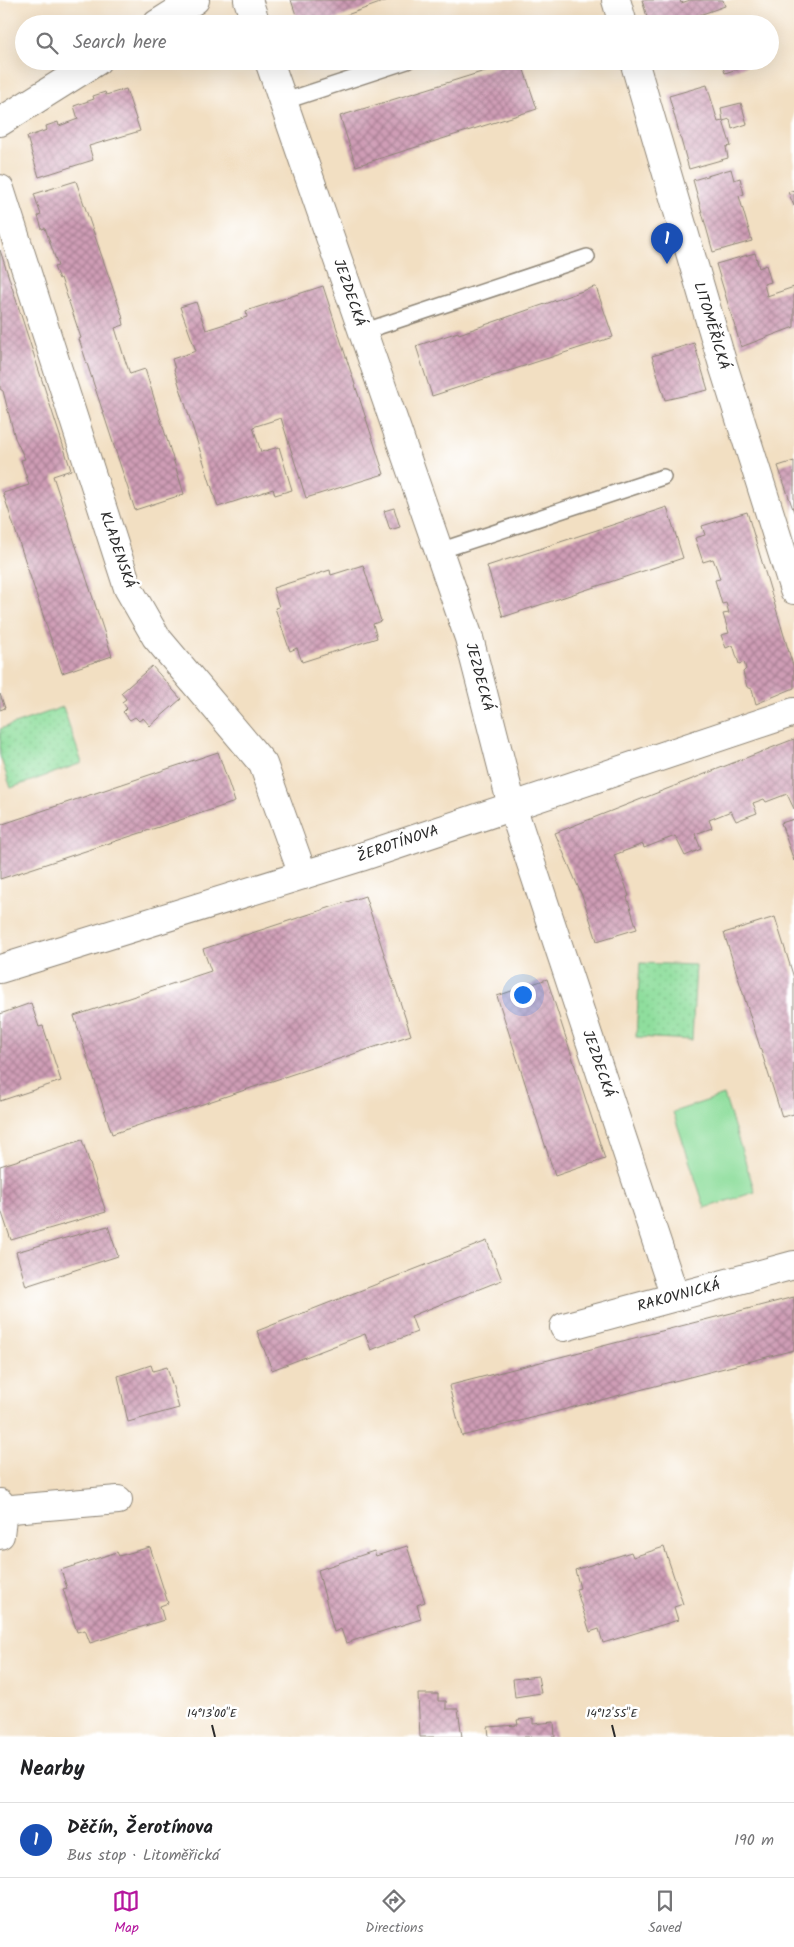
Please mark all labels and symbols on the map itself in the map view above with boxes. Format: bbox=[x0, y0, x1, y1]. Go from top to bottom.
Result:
pin: 1 bbox=[651, 223, 683, 264]
street label: JEZDECKÁ bbox=[326, 256, 372, 330]
street label: LITOMĚŘICKÁ bbox=[686, 279, 736, 373]
street label: KLADENSKÁ bbox=[93, 508, 141, 592]
street label: JEZDECKÁ bbox=[458, 640, 500, 714]
street label: ŽEROTÍNOVA bbox=[354, 819, 442, 869]
your location bbox=[510, 982, 536, 1008]
street label: JEZDECKÁ bbox=[575, 1027, 621, 1101]
street label: RAKOVNICKÁ bbox=[635, 1273, 723, 1319]
text: 14°13'00"E bbox=[187, 1704, 238, 1723]
text: 14°12'55"E bbox=[587, 1704, 638, 1723]

